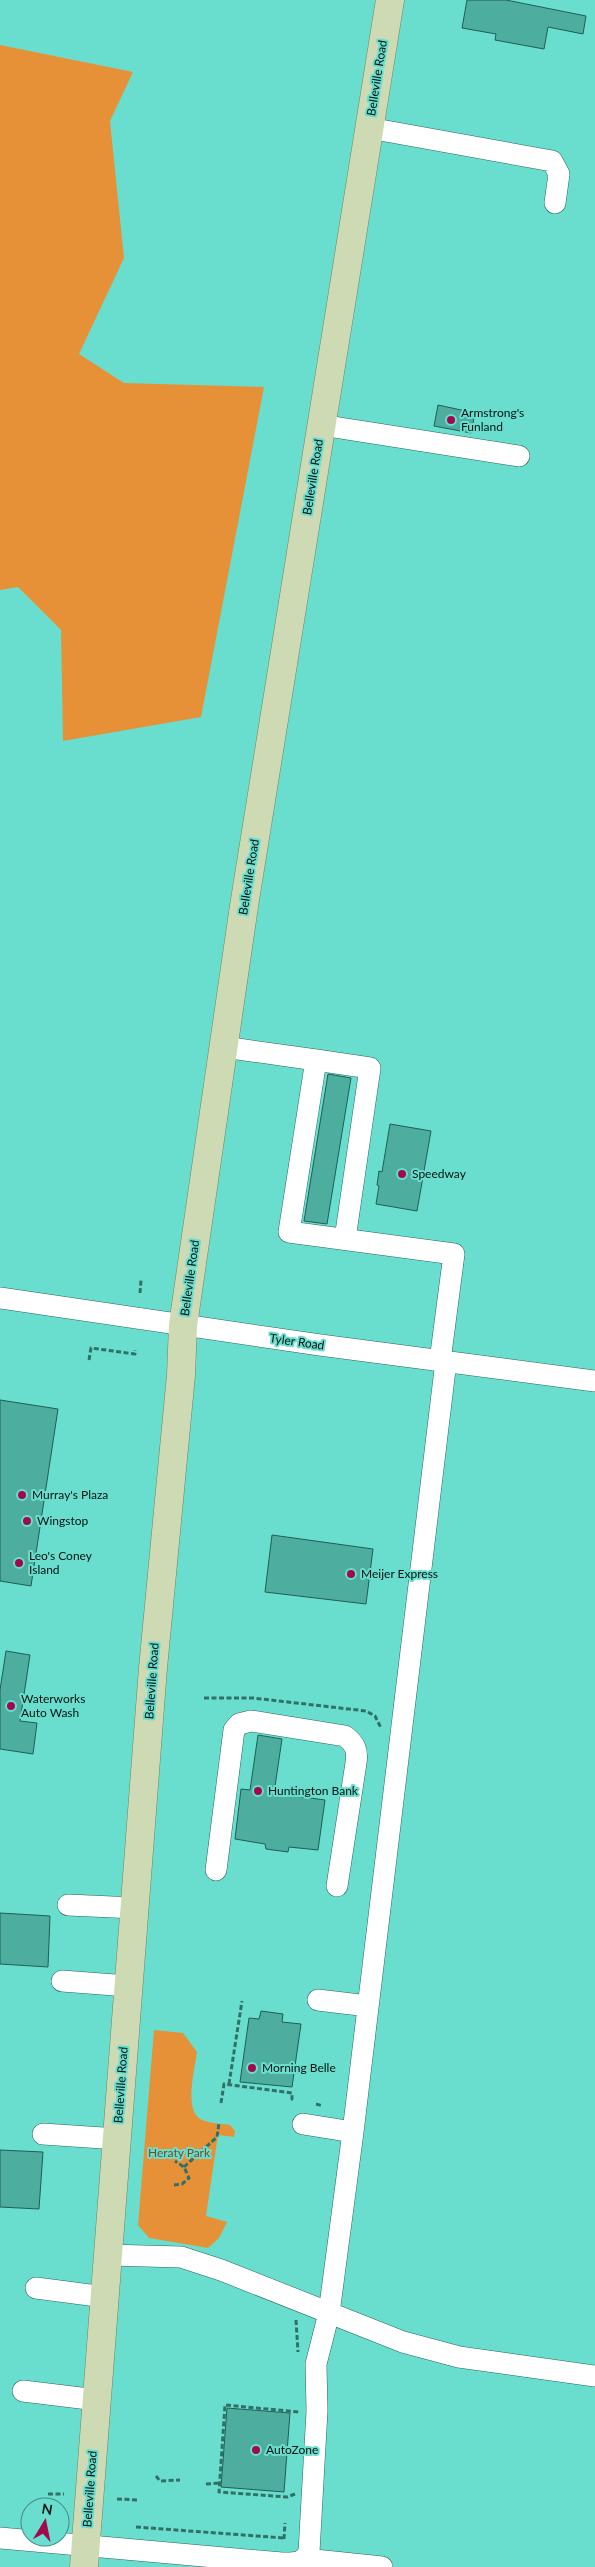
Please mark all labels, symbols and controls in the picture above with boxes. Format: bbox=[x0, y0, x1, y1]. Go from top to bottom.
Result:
street label: Belleville Road bbox=[363, 39, 390, 117]
place label: Armstrong's Funland bbox=[461, 405, 524, 434]
marker: Armstrong's Funland bbox=[445, 414, 457, 426]
street label: Belleville Road bbox=[299, 438, 326, 516]
street label: Belleville Road bbox=[235, 838, 262, 916]
place label: Speedway bbox=[412, 1166, 467, 1181]
marker: Speedway bbox=[396, 1168, 408, 1180]
street label: Belleville Road bbox=[177, 1239, 202, 1317]
street label: Tyler Road bbox=[269, 1330, 325, 1353]
place label: Murray's Plaza bbox=[32, 1487, 108, 1502]
marker: Murray's Plaza bbox=[16, 1489, 28, 1501]
place label: Wingstop bbox=[37, 1513, 88, 1528]
marker: Wingstop bbox=[21, 1515, 33, 1527]
place label: Leo's Coney Island bbox=[29, 1548, 93, 1577]
marker: Leo's Coney Island bbox=[13, 1557, 25, 1569]
place label: Meijer Express bbox=[361, 1566, 438, 1581]
marker: Meijer Express bbox=[345, 1568, 357, 1580]
street label: Belleville Road bbox=[141, 1642, 162, 1720]
place label: Waterworks Auto Wash bbox=[21, 1691, 85, 1720]
marker: Waterworks Auto Wash bbox=[5, 1700, 17, 1712]
place label: Huntington Bank bbox=[268, 1783, 359, 1798]
marker: Huntington Bank bbox=[252, 1785, 264, 1797]
street label: Belleville Road bbox=[110, 2046, 131, 2124]
place label: Morning Belle bbox=[262, 2060, 336, 2075]
marker: Morning Belle bbox=[246, 2062, 258, 2074]
park label: Heraty Park bbox=[148, 2145, 211, 2160]
place label: AutoZone bbox=[266, 2442, 318, 2457]
marker: AutoZone bbox=[250, 2444, 262, 2456]
street label: Belleville Road bbox=[79, 2450, 100, 2528]
north arrow bbox=[20, 2497, 70, 2547]
text: N bbox=[41, 2499, 54, 2518]

